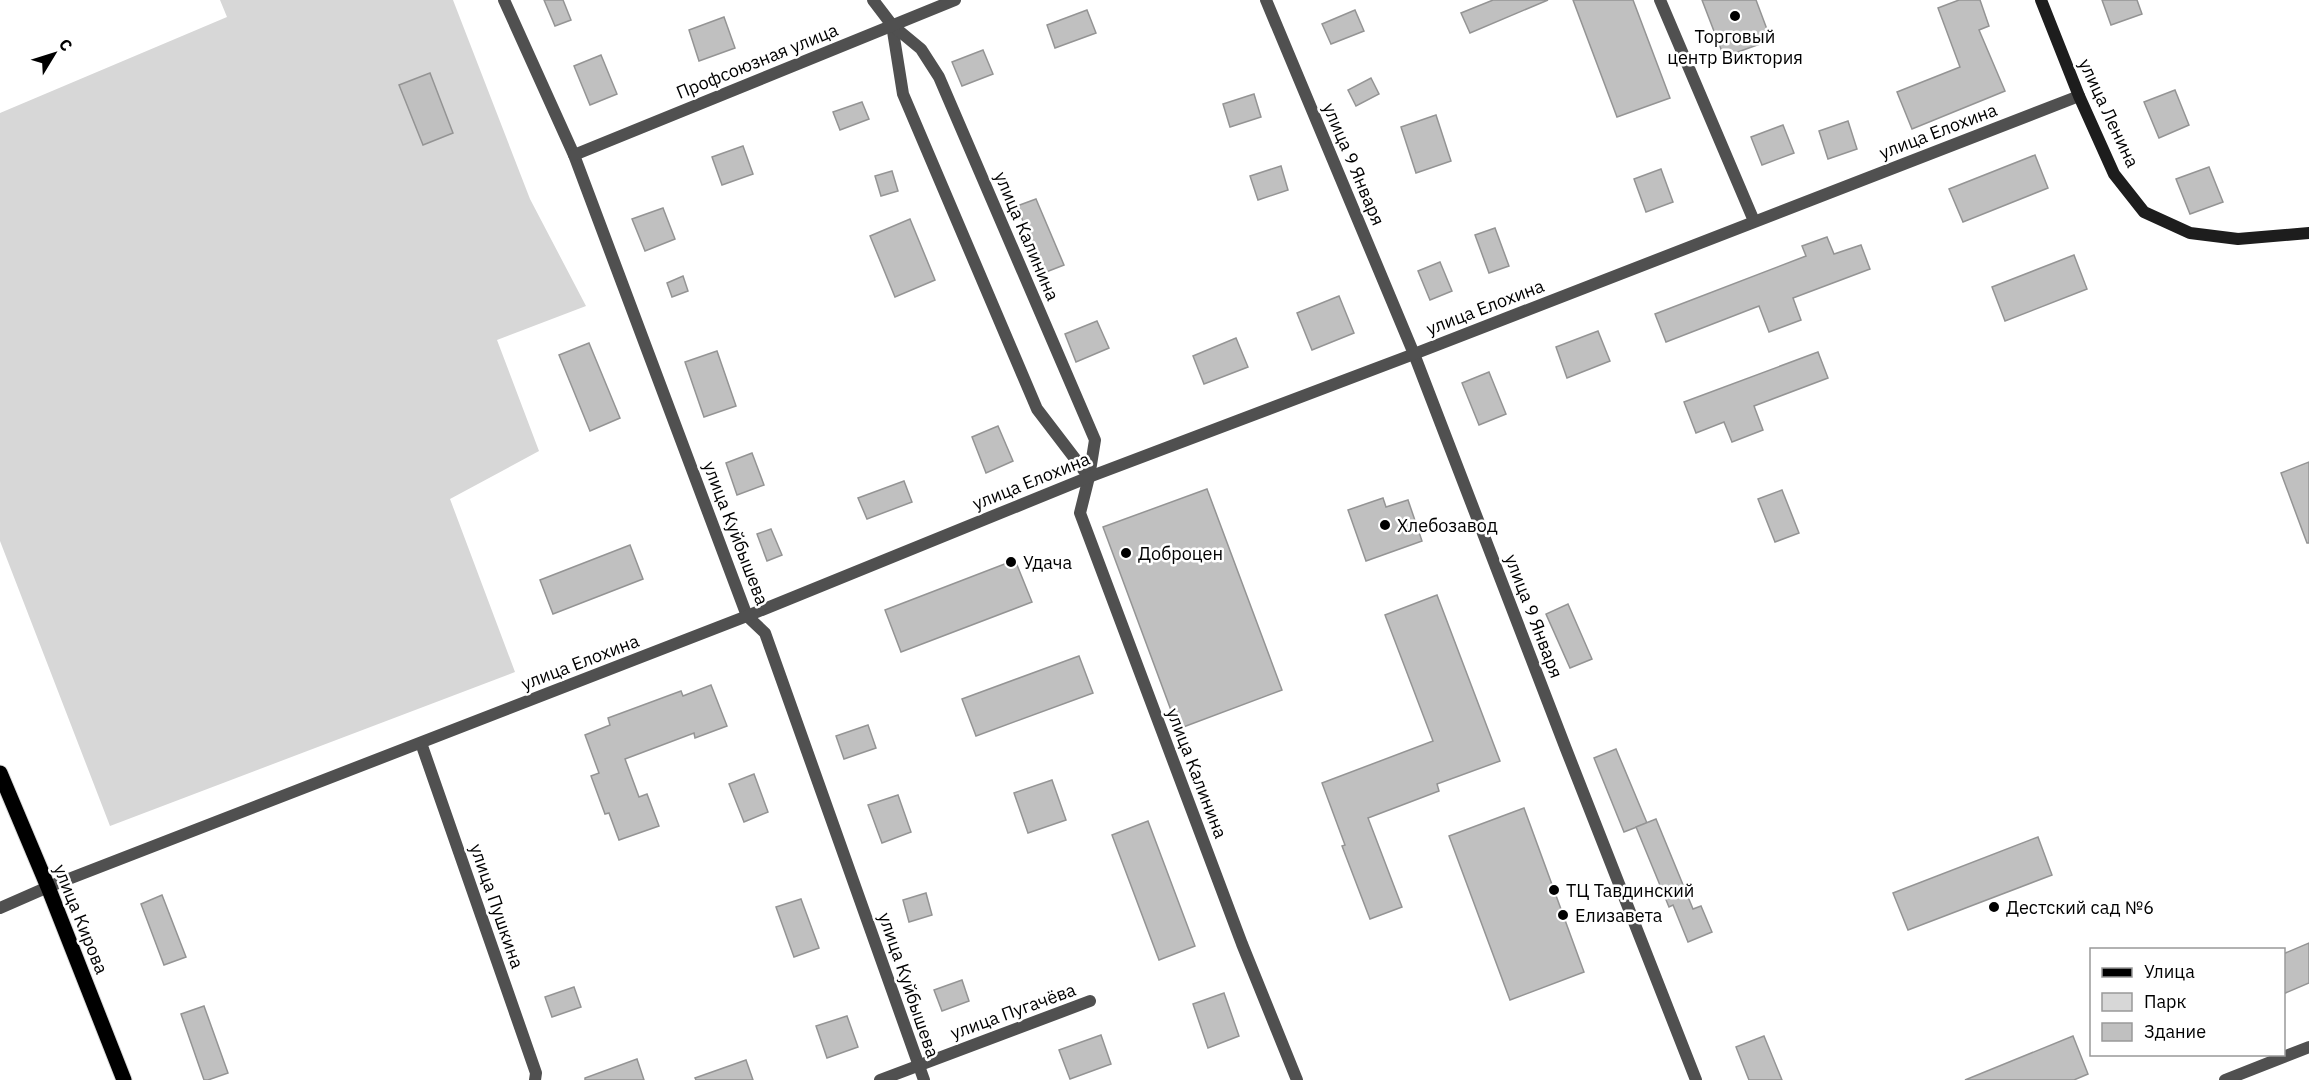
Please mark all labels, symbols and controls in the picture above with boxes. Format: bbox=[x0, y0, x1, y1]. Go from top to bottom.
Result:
marker: Торговый центр Виктория bbox=[1728, 9, 1742, 23]
street label: Профсоюзная улица bbox=[673, 18, 842, 104]
north arrow bbox=[24, 24, 84, 84]
place label: Торговый центр Виктория bbox=[1667, 25, 1803, 69]
text: С bbox=[55, 35, 77, 55]
street label: улица Ленина bbox=[2074, 55, 2144, 172]
street label: улица Елохина bbox=[1876, 98, 2001, 164]
street label: улица 9 Января bbox=[1318, 99, 1390, 229]
street label: улица Калинина bbox=[989, 168, 1065, 304]
street label: улица Елохина bbox=[1423, 274, 1548, 340]
street label: улица Елохина bbox=[969, 447, 1093, 515]
street label: улица Куйбышева bbox=[698, 458, 774, 608]
place label: Хлебозавод bbox=[1397, 514, 1498, 537]
marker: Хлебозавод bbox=[1378, 518, 1392, 532]
place label: Доброцен bbox=[1138, 542, 1223, 565]
marker: Доброцен bbox=[1119, 546, 1133, 560]
place label: Удача bbox=[1023, 551, 1072, 574]
street label: улица 9 Января bbox=[1500, 551, 1568, 681]
marker: Удача bbox=[1004, 555, 1018, 569]
street label: улица Елохина bbox=[518, 629, 643, 695]
street label: улица Калинина bbox=[1162, 705, 1233, 842]
street label: улица Пушкина bbox=[465, 841, 529, 972]
street label: улица Кирова bbox=[49, 861, 114, 978]
place label: ТЦ Тавдинский bbox=[1566, 879, 1694, 902]
marker: ТЦ Тавдинский bbox=[1547, 883, 1561, 897]
place label: Дестский сад №6 bbox=[2006, 896, 2154, 919]
marker: Дестский сад №6 bbox=[1987, 900, 2001, 914]
place label: Елизавета bbox=[1575, 904, 1663, 927]
marker: Елизавета bbox=[1556, 908, 1570, 922]
street label: улица Куйбышева bbox=[873, 909, 945, 1061]
legend bbox=[2090, 948, 2285, 1056]
text: Улица bbox=[2144, 960, 2195, 983]
street label: улица Пугачёва bbox=[947, 978, 1079, 1044]
text: Парк bbox=[2144, 990, 2187, 1013]
text: Здание bbox=[2144, 1020, 2206, 1043]

